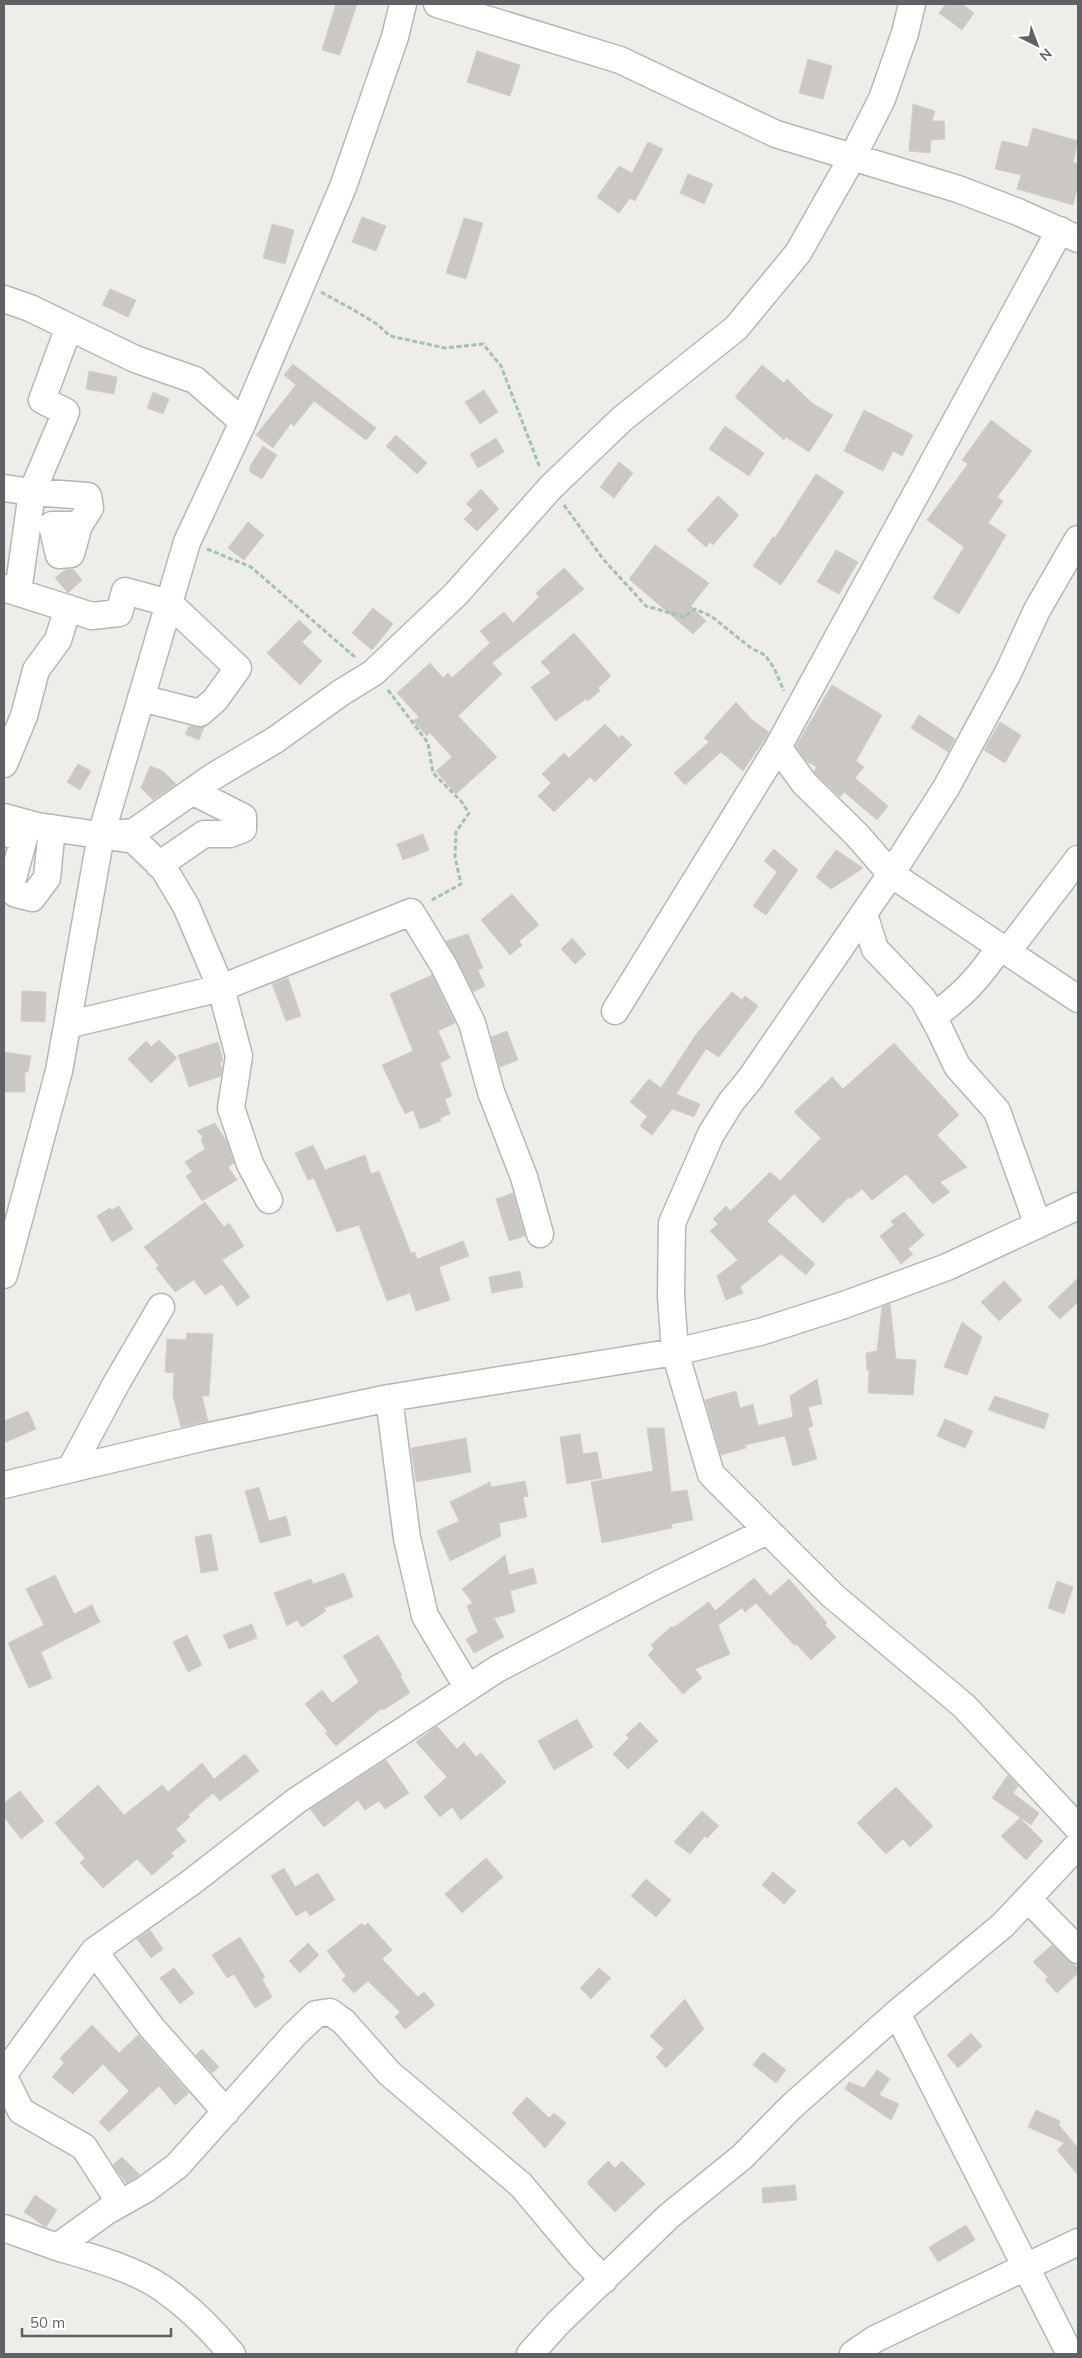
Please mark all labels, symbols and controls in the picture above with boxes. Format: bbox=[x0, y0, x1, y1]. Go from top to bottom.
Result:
north arrow bbox=[1012, 20, 1062, 70]
text: N bbox=[1036, 44, 1056, 65]
scale bar bbox=[22, 2306, 171, 2338]
text: 50 m bbox=[30, 2313, 65, 2332]

